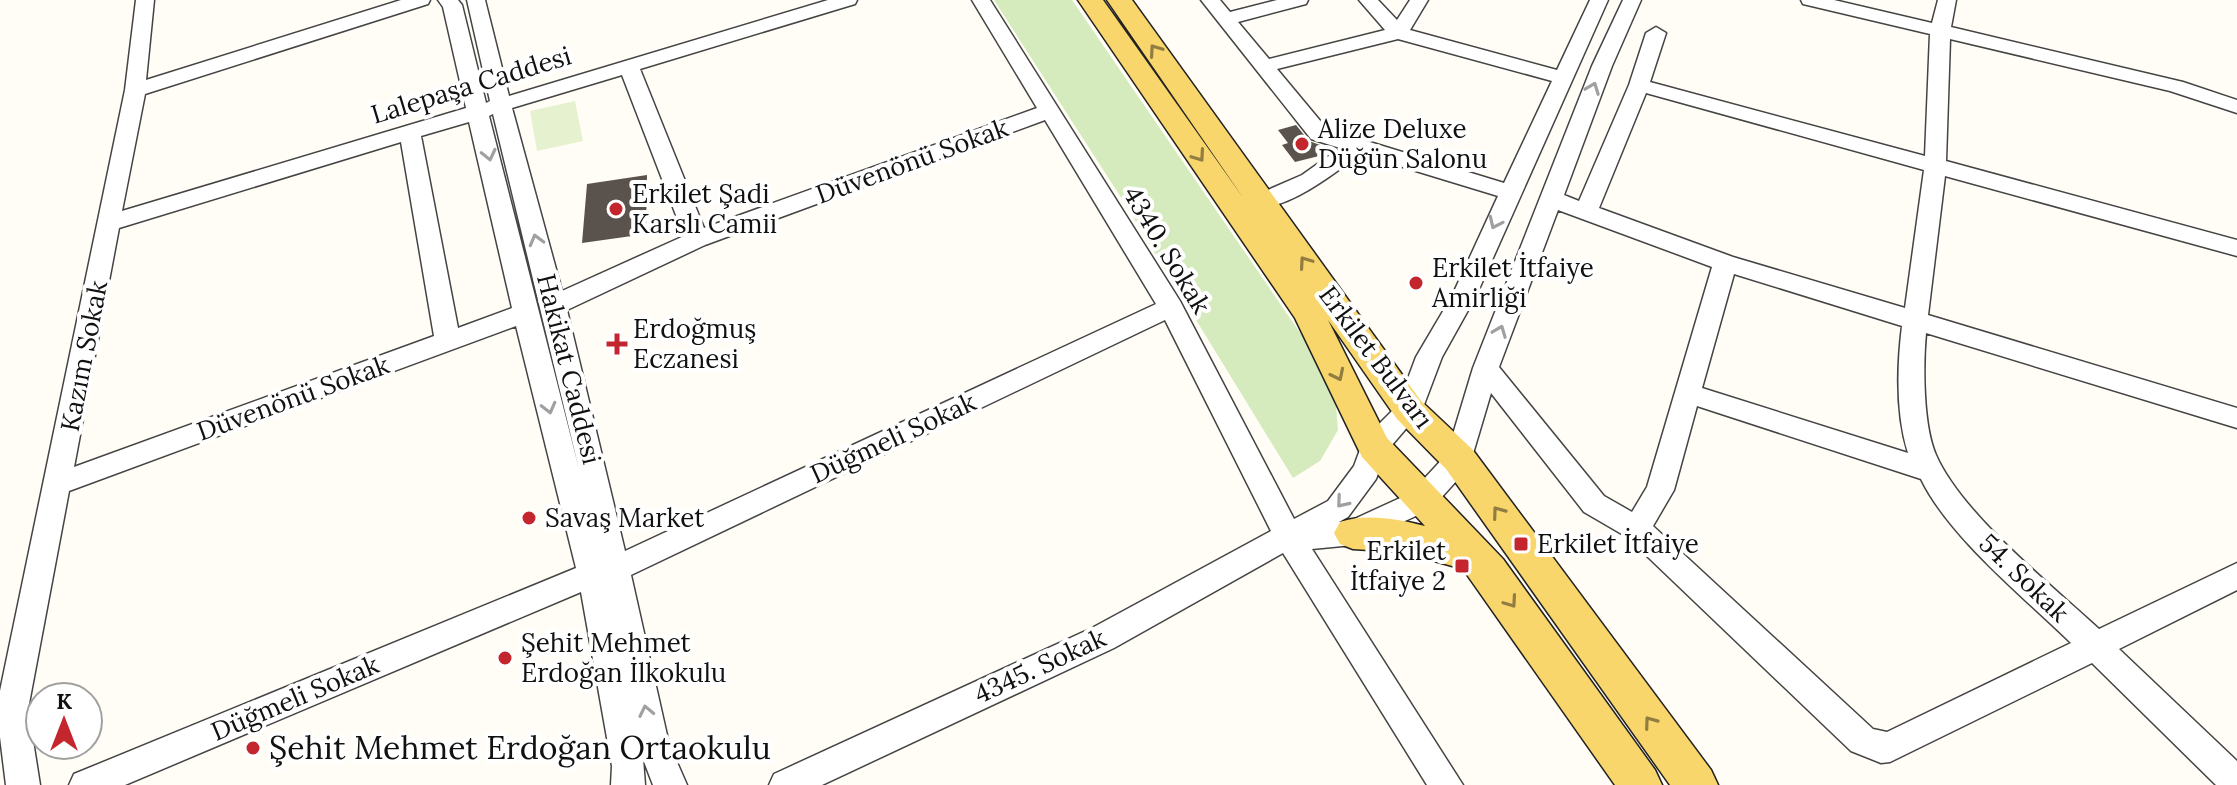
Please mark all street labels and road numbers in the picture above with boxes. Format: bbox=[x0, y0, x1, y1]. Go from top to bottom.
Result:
street label: Lalepaşa Caddesi bbox=[367, 38, 575, 131]
street label: Düvenönü Sokak bbox=[811, 110, 1013, 211]
street label: 4340. Sokak bbox=[1116, 180, 1218, 320]
street label: Hakikat Caddesi bbox=[530, 270, 609, 467]
street label: Kazım Sokak bbox=[53, 278, 114, 434]
street label: Erkilet Bulvarı bbox=[1312, 279, 1441, 434]
street label: Düvenönü Sokak bbox=[192, 347, 394, 448]
street label: Düğmeli Sokak bbox=[805, 385, 981, 490]
street label: 54. Sokak bbox=[1972, 527, 2076, 629]
street label: 4345. Sokak bbox=[969, 621, 1111, 710]
street label: Düğmeli Sokak bbox=[206, 647, 384, 748]

